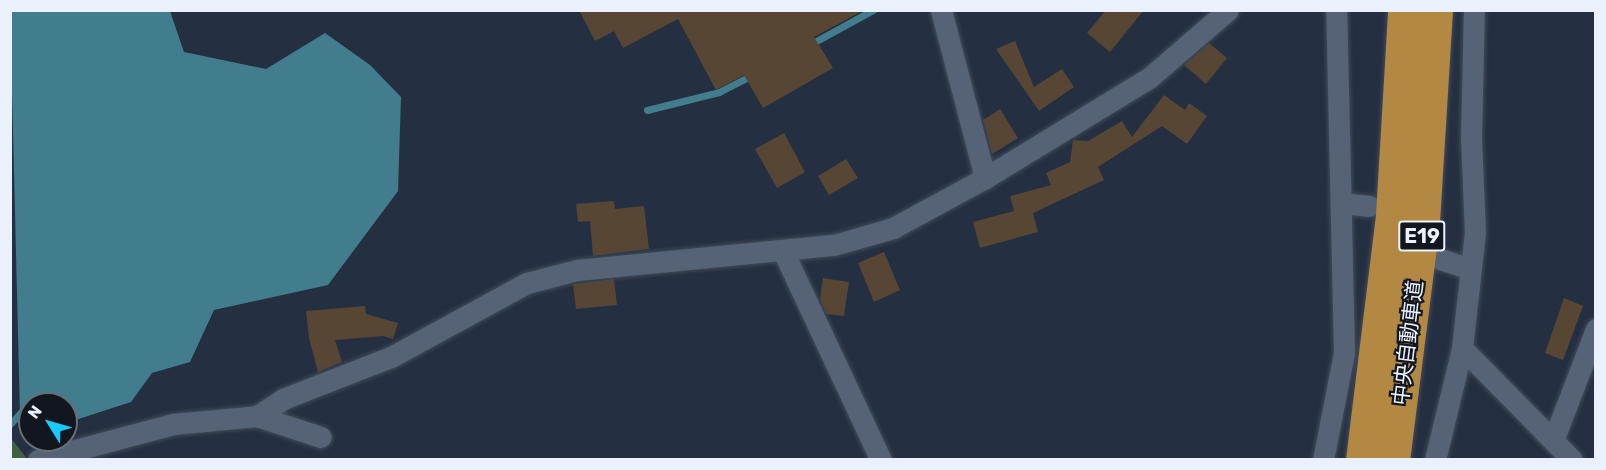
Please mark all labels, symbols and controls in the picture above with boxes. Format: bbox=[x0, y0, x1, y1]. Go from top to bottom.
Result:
road number: E19 bbox=[1398, 219, 1446, 253]
street label: 中央自動車道 bbox=[1388, 279, 1428, 407]
north arrow bbox=[18, 392, 78, 452]
text: N bbox=[24, 402, 46, 422]

